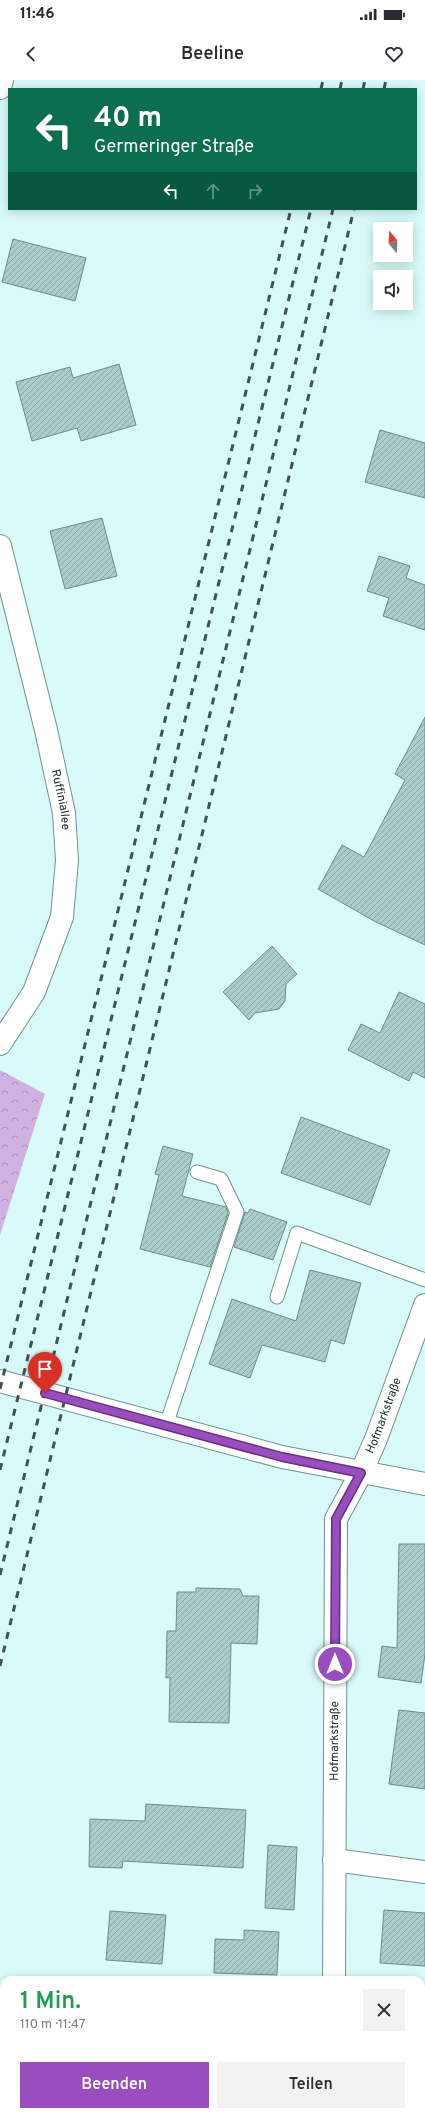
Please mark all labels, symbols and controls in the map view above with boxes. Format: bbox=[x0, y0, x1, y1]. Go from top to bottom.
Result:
text: 11:46 bbox=[20, 5, 55, 24]
icon: back bbox=[20, 43, 42, 65]
text: Beeline bbox=[181, 43, 244, 66]
icon: heart bbox=[383, 43, 405, 65]
text: 40 m bbox=[94, 101, 162, 137]
icon: left bbox=[28, 104, 80, 156]
text: Germeringer Straße bbox=[94, 136, 254, 159]
icon: left bbox=[160, 180, 182, 202]
icon: ahead bbox=[202, 180, 224, 202]
icon: right bbox=[244, 180, 266, 202]
north arrow bbox=[373, 222, 413, 262]
map controls bbox=[373, 222, 413, 310]
button: sound bbox=[373, 270, 413, 310]
street label: Ruffiniallee bbox=[47, 768, 73, 831]
pin bbox=[28, 1352, 62, 1393]
icon: arrive bbox=[34, 1358, 56, 1380]
street label: Hofmarkstraße bbox=[362, 1376, 406, 1456]
position arrow bbox=[314, 1643, 356, 1685]
street label: Hofmarkstraße bbox=[327, 1701, 343, 1781]
text: 1 Min. bbox=[20, 1987, 81, 2017]
button: close bbox=[363, 1989, 405, 2031]
text: 110 m · 11:47 bbox=[20, 2017, 86, 2033]
button: Beenden bbox=[20, 2062, 209, 2108]
button: Teilen bbox=[217, 2062, 405, 2108]

